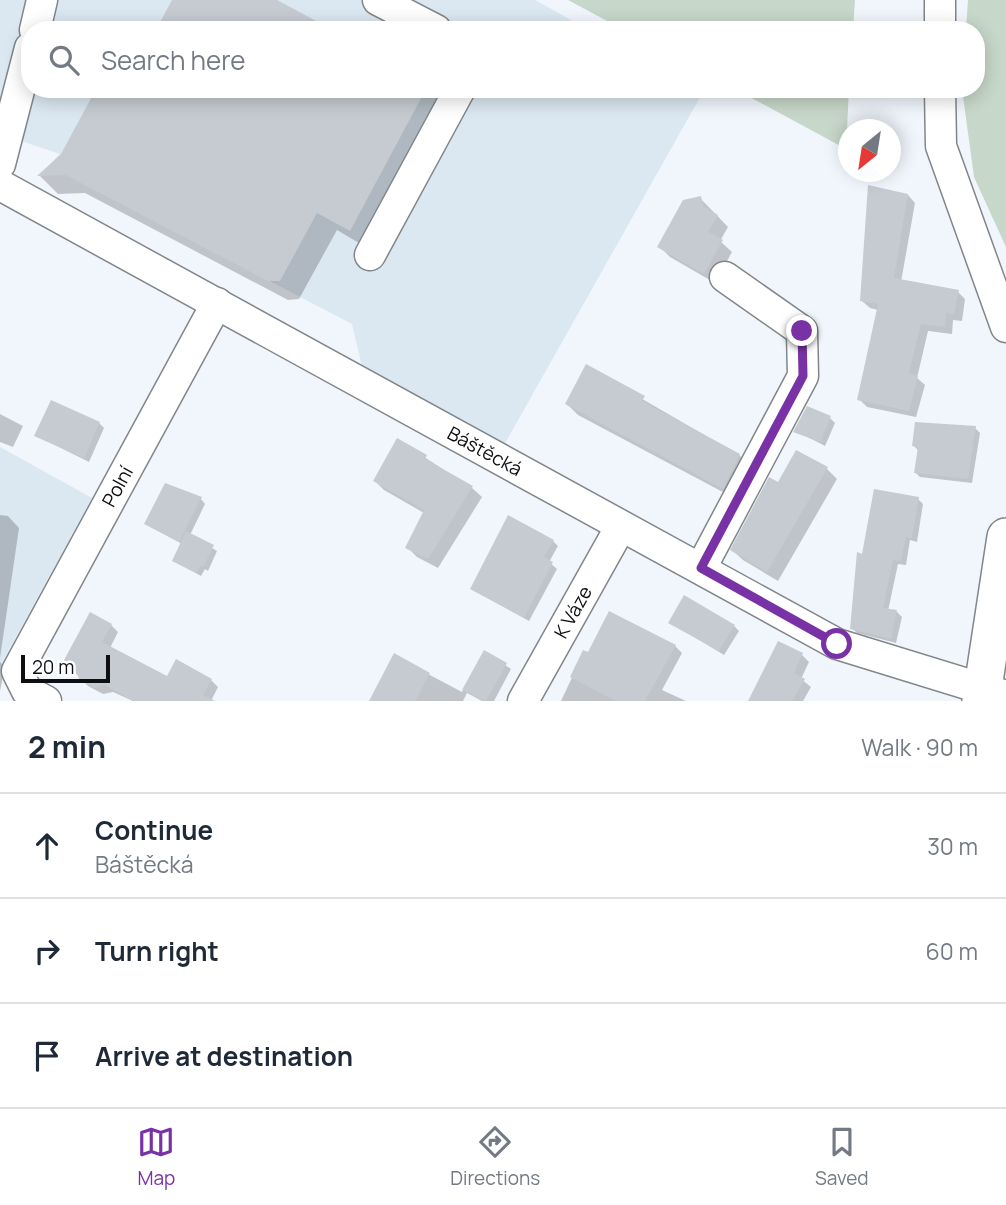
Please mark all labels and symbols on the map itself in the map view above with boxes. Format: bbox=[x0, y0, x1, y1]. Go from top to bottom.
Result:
north arrow bbox=[838, 119, 901, 182]
route end bbox=[786, 315, 817, 346]
street label: Báštěcká bbox=[443, 420, 527, 482]
street label: Polní bbox=[96, 461, 139, 511]
street label: K Váze bbox=[548, 581, 598, 643]
route start bbox=[821, 628, 852, 659]
scale bar bbox=[21, 652, 110, 684]

